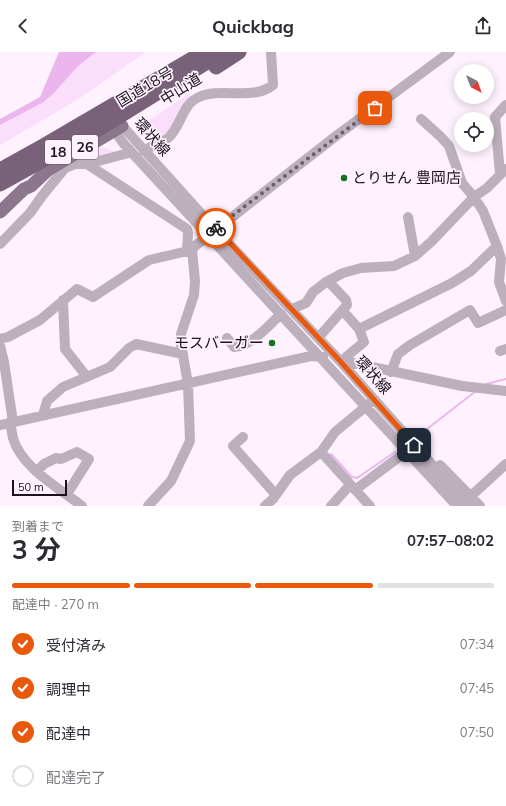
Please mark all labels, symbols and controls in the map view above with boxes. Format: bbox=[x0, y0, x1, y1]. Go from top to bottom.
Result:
icon: back bbox=[12, 15, 34, 37]
text: Quickbag bbox=[212, 15, 294, 38]
icon: share bbox=[472, 15, 494, 37]
street label: 国道18号 bbox=[113, 62, 177, 111]
north arrow bbox=[454, 64, 494, 104]
map controls bbox=[454, 64, 494, 152]
street label: 中山道 bbox=[157, 69, 205, 109]
pin bbox=[358, 91, 392, 125]
icon: bag bbox=[364, 97, 386, 119]
button: locate bbox=[454, 112, 494, 152]
street label: 環状線 bbox=[130, 114, 174, 160]
road number: 26 bbox=[72, 135, 98, 159]
road number: 18 bbox=[45, 140, 71, 164]
place label: とりせん 豊岡店 bbox=[352, 168, 461, 187]
marker: とりせん 豊岡店 bbox=[339, 173, 349, 183]
courier bbox=[196, 208, 236, 248]
icon: bike bbox=[205, 217, 227, 239]
place label: モスバーガー bbox=[174, 333, 264, 352]
marker: モスバーガー bbox=[267, 338, 277, 348]
street label: 環状線 bbox=[351, 352, 395, 398]
pin bbox=[397, 428, 431, 462]
icon: home bbox=[403, 434, 425, 456]
scale bar bbox=[12, 478, 67, 497]
text: 50 m bbox=[18, 480, 44, 494]
text: 到着まで bbox=[12, 518, 64, 534]
text: 07:57–08:02 bbox=[407, 531, 494, 550]
text: 3 分 bbox=[12, 533, 61, 566]
text: 配達中 · 270 m bbox=[12, 596, 99, 612]
icon: check bbox=[12, 633, 34, 655]
text: 受付済み bbox=[46, 636, 106, 655]
text: 07:34 bbox=[460, 636, 494, 652]
icon: check bbox=[12, 677, 34, 699]
text: 調理中 bbox=[46, 680, 91, 699]
text: 07:45 bbox=[460, 680, 494, 696]
icon: check bbox=[12, 721, 34, 743]
text: 配達中 bbox=[46, 724, 91, 743]
text: 07:50 bbox=[460, 724, 494, 740]
text: 配達完了 bbox=[46, 768, 106, 787]

